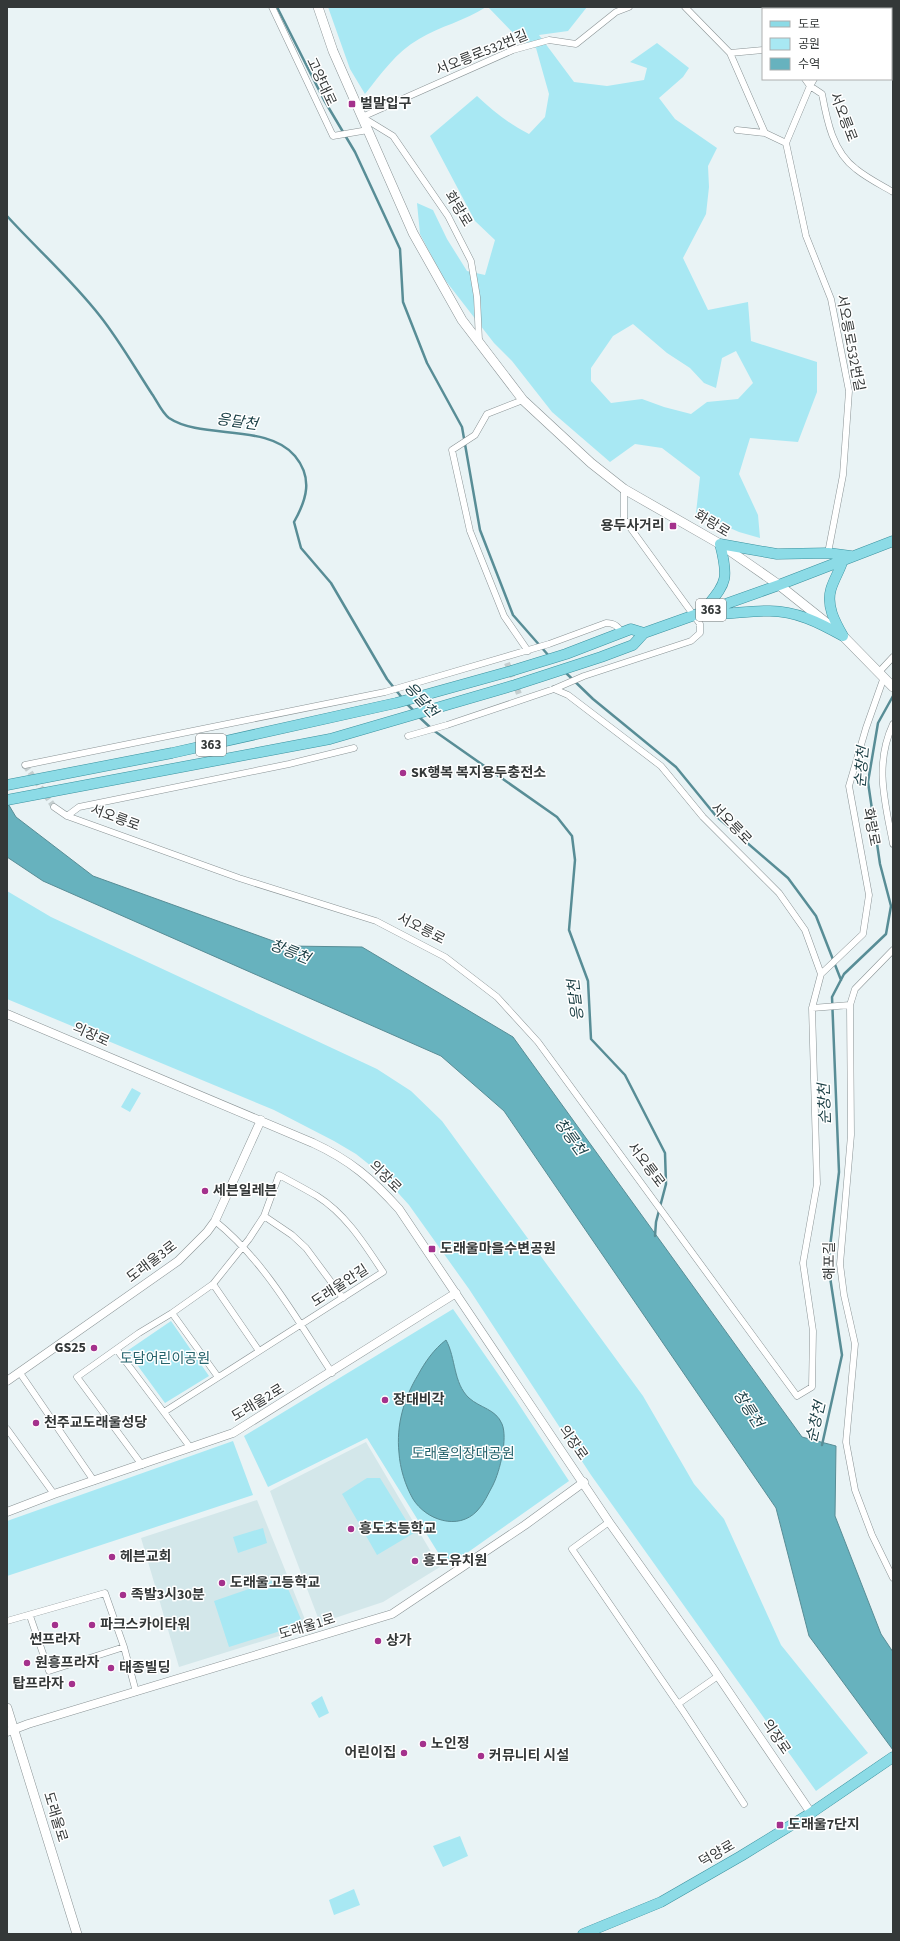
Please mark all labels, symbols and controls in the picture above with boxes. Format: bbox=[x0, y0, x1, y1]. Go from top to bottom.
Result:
legend bbox=[762, 8, 892, 80]
text: 도로 bbox=[798, 16, 820, 33]
street label: 서오릉로532번길 bbox=[433, 25, 531, 81]
text: 공원 bbox=[798, 36, 820, 53]
street label: 고양대로 bbox=[301, 54, 341, 110]
text: 수역 bbox=[798, 56, 820, 73]
street label: 서오릉로 bbox=[824, 89, 862, 145]
place label: 벌말입구 bbox=[360, 94, 412, 114]
marker: 벌말입구 bbox=[347, 99, 357, 109]
street label: 화랑로 bbox=[439, 187, 477, 231]
street label: 서오릉로532번길 bbox=[831, 293, 869, 393]
water label: 응달천 bbox=[215, 409, 261, 436]
street label: 화랑로 bbox=[690, 505, 734, 543]
place label: 용두사거리 bbox=[601, 516, 665, 536]
marker: 용두사거리 bbox=[668, 521, 678, 531]
road number: 363 bbox=[696, 599, 726, 621]
water label: 응달천 bbox=[399, 678, 444, 724]
road number: 363 bbox=[196, 734, 226, 756]
water label: 순창천 bbox=[850, 743, 874, 789]
place label: SK행복 복지용두충전소 bbox=[411, 763, 546, 783]
marker: SK행복 복지용두충전소 bbox=[398, 768, 408, 778]
street label: 서오릉로 bbox=[706, 799, 756, 850]
street label: 서오릉로 bbox=[87, 800, 143, 836]
street label: 화랑로 bbox=[857, 806, 885, 848]
street label: 서오릉로 bbox=[394, 908, 449, 950]
water label: 창릉천 bbox=[267, 935, 315, 970]
water label: 응달천 bbox=[563, 976, 589, 1022]
street label: 의장로 bbox=[69, 1018, 113, 1052]
water label: 순창천 bbox=[814, 1081, 836, 1125]
water label: 창릉천 bbox=[549, 1114, 592, 1162]
street label: 서오릉로 bbox=[623, 1138, 670, 1192]
street label: 의장로 bbox=[364, 1156, 406, 1198]
place label: 세븐일레븐 bbox=[213, 1181, 278, 1201]
marker: 세븐일레븐 bbox=[200, 1186, 210, 1196]
street label: 도래울3로 bbox=[123, 1236, 181, 1288]
place label: 도래울마을수변공원 bbox=[440, 1239, 556, 1259]
street label: 해포길 bbox=[820, 1242, 840, 1280]
marker: 도래울마을수변공원 bbox=[427, 1244, 437, 1254]
street label: 도래울안길 bbox=[308, 1260, 372, 1312]
place label: GS25 bbox=[55, 1338, 86, 1358]
marker: GS25 bbox=[89, 1343, 99, 1353]
park label: 도담어린이공원 bbox=[120, 1349, 210, 1369]
street label: 도래울2로 bbox=[228, 1379, 288, 1427]
water label: 창릉천 bbox=[728, 1386, 769, 1434]
place label: 장대비각 bbox=[393, 1390, 445, 1410]
marker: 장대비각 bbox=[380, 1395, 390, 1405]
water label: 순창천 bbox=[801, 1397, 831, 1445]
place label: 천주교도래울성당 bbox=[44, 1413, 147, 1433]
marker: 천주교도래울성당 bbox=[31, 1418, 41, 1428]
street label: 의장로 bbox=[554, 1421, 592, 1465]
park label: 도래울의장대공원 bbox=[411, 1444, 515, 1464]
place label: 흥도초등학교 bbox=[359, 1519, 436, 1539]
marker: 흥도초등학교 bbox=[346, 1524, 356, 1534]
place label: 헤븐교회 bbox=[120, 1547, 172, 1567]
place label: 흥도유치원 bbox=[423, 1551, 487, 1571]
marker: 헤븐교회 bbox=[107, 1552, 117, 1562]
marker: 흥도유치원 bbox=[410, 1556, 420, 1566]
place label: 도래울고등학교 bbox=[230, 1573, 320, 1593]
marker: 도래울고등학교 bbox=[217, 1578, 227, 1588]
place label: 족발3시30분 bbox=[131, 1585, 205, 1605]
marker: 족발3시30분 bbox=[118, 1590, 128, 1600]
street label: 도래울1로 bbox=[276, 1609, 338, 1645]
place label: 파크스카이타워 bbox=[100, 1615, 190, 1635]
marker: 썬프라자 bbox=[50, 1620, 60, 1630]
marker: 파크스카이타워 bbox=[87, 1620, 97, 1630]
place label: 썬프라자 bbox=[29, 1630, 81, 1650]
place label: 상가 bbox=[386, 1631, 412, 1651]
marker: 상가 bbox=[373, 1636, 383, 1646]
place label: 원흥프라자 bbox=[35, 1653, 100, 1673]
marker: 원흥프라자 bbox=[22, 1658, 32, 1668]
place label: 태종빌딩 bbox=[119, 1658, 171, 1678]
marker: 태종빌딩 bbox=[106, 1663, 116, 1673]
place label: 탑프라자 bbox=[12, 1674, 64, 1694]
marker: 탑프라자 bbox=[67, 1679, 77, 1689]
street label: 의장로 bbox=[757, 1715, 795, 1759]
place label: 노인정 bbox=[431, 1734, 470, 1754]
marker: 노인정 bbox=[418, 1739, 428, 1749]
place label: 어린이집 bbox=[344, 1743, 396, 1763]
place label: 커뮤니티 시설 bbox=[489, 1746, 569, 1766]
marker: 어린이집 bbox=[399, 1748, 409, 1758]
marker: 커뮤니티 시설 bbox=[476, 1751, 486, 1761]
street label: 도래울로 bbox=[38, 1789, 72, 1845]
place label: 도래울7단지 bbox=[788, 1815, 860, 1835]
marker: 도래울7단지 bbox=[775, 1820, 785, 1830]
street label: 덕양로 bbox=[695, 1836, 739, 1872]

